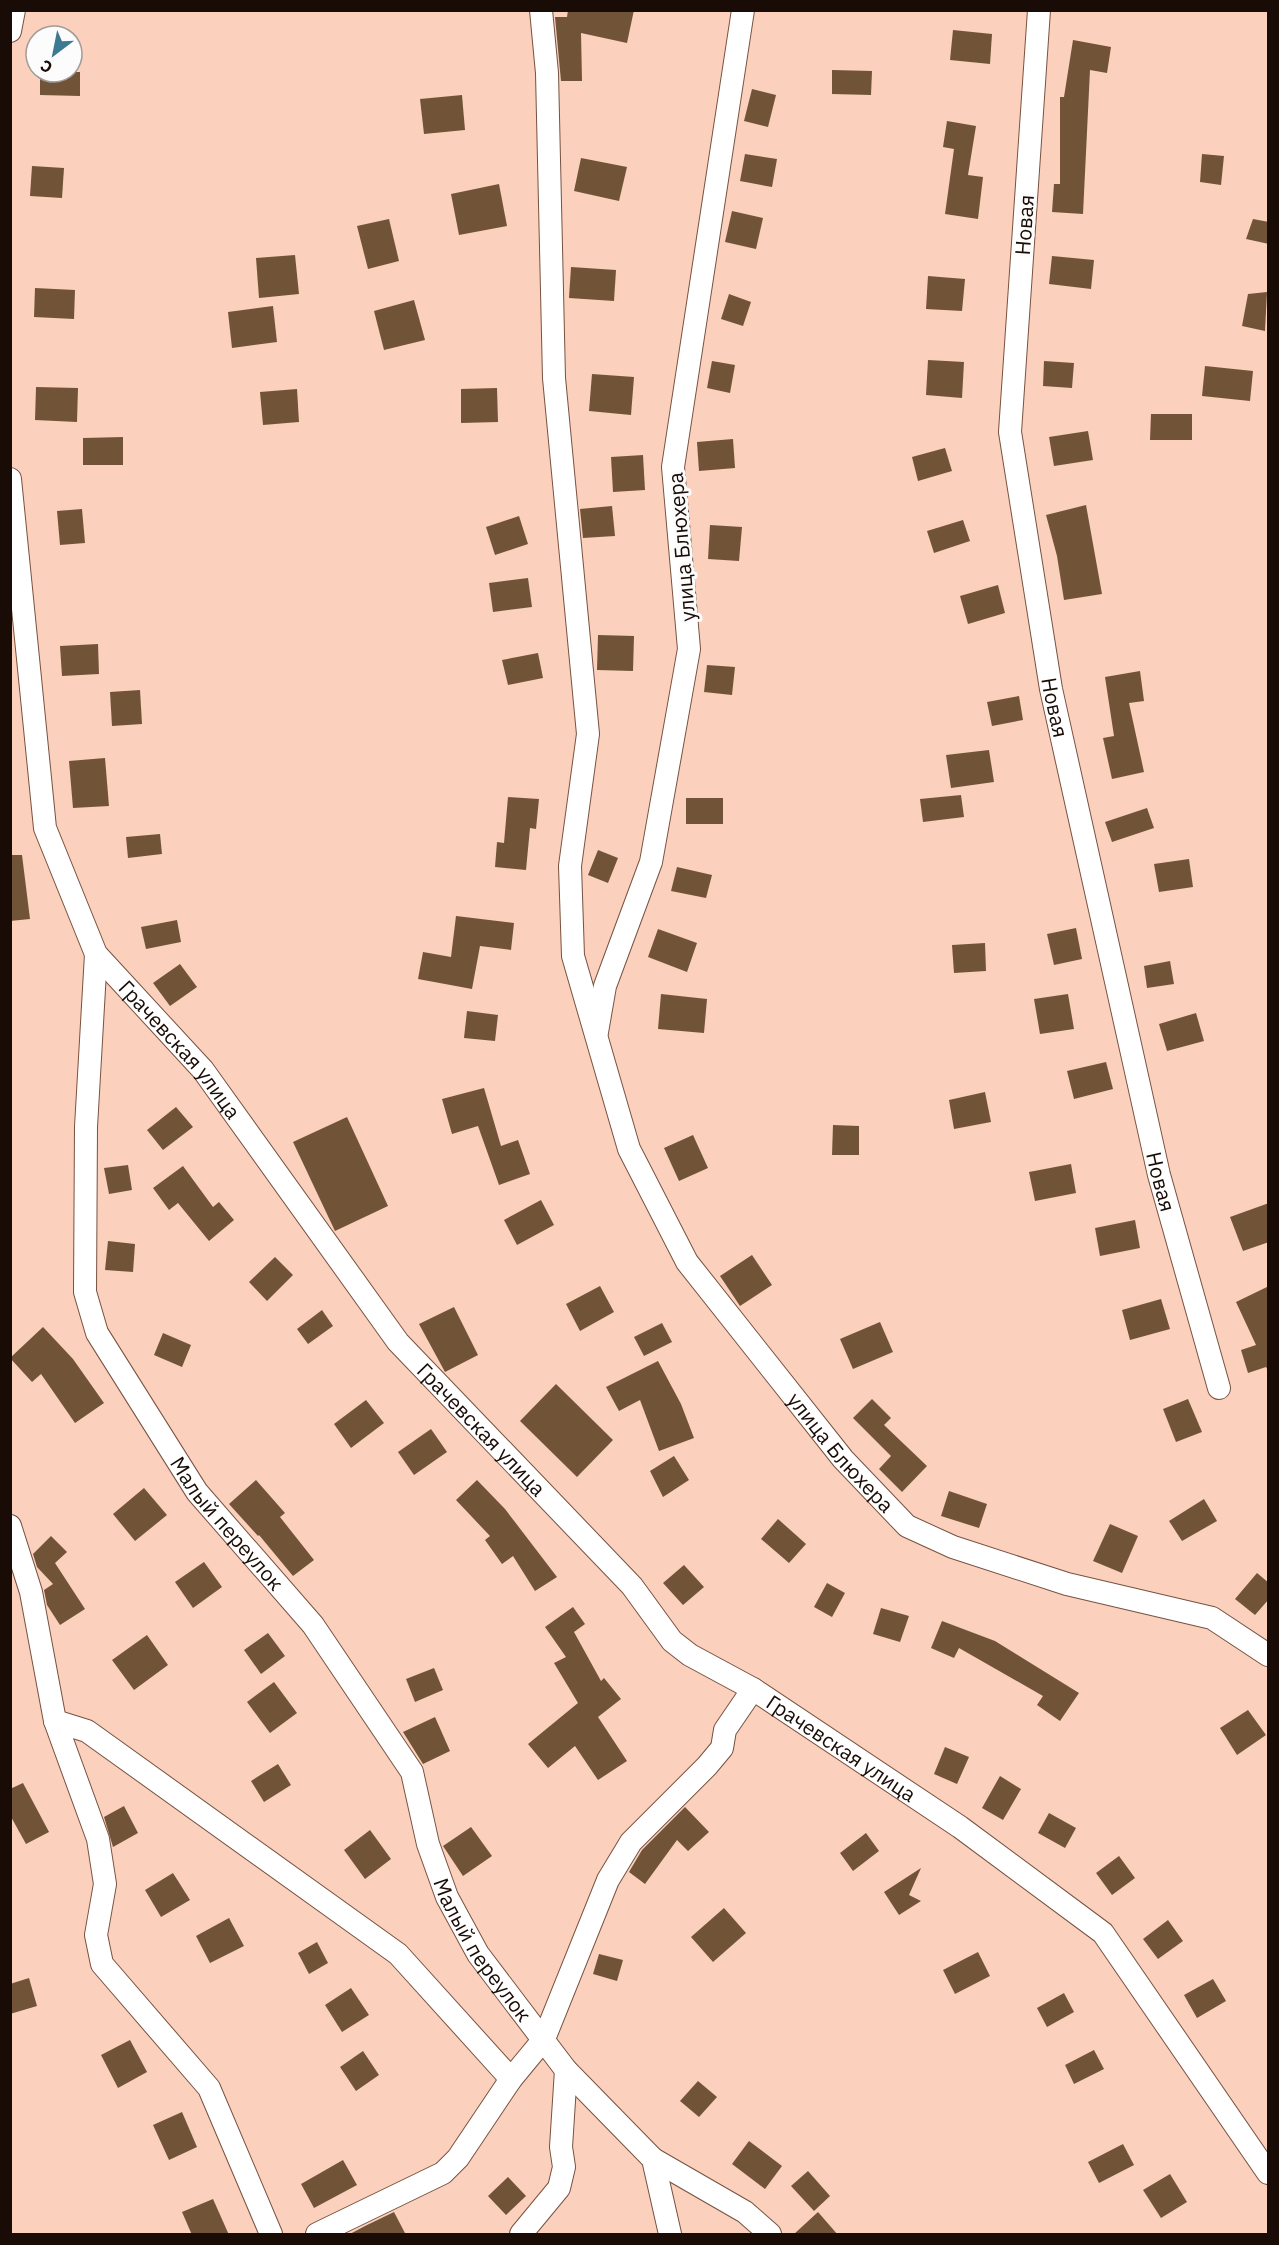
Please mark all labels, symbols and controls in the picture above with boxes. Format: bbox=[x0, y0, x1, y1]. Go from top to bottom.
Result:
north arrow bbox=[24, 24, 84, 84]
text: С bbox=[36, 55, 56, 78]
street label: Новая bbox=[1008, 194, 1040, 256]
street label: улица Блюхера bbox=[661, 471, 701, 623]
street label: Новая bbox=[1035, 675, 1075, 740]
street label: Грачевская улица bbox=[113, 974, 247, 1124]
street label: Новая bbox=[1140, 1149, 1183, 1215]
street label: Грачевская улица bbox=[411, 1357, 552, 1502]
street label: улица Блюхера bbox=[781, 1386, 900, 1518]
street label: Малый переулок bbox=[164, 1451, 290, 1596]
street label: Грачевская улица bbox=[761, 1688, 922, 1808]
street label: Малый переулок bbox=[427, 1874, 538, 2027]

